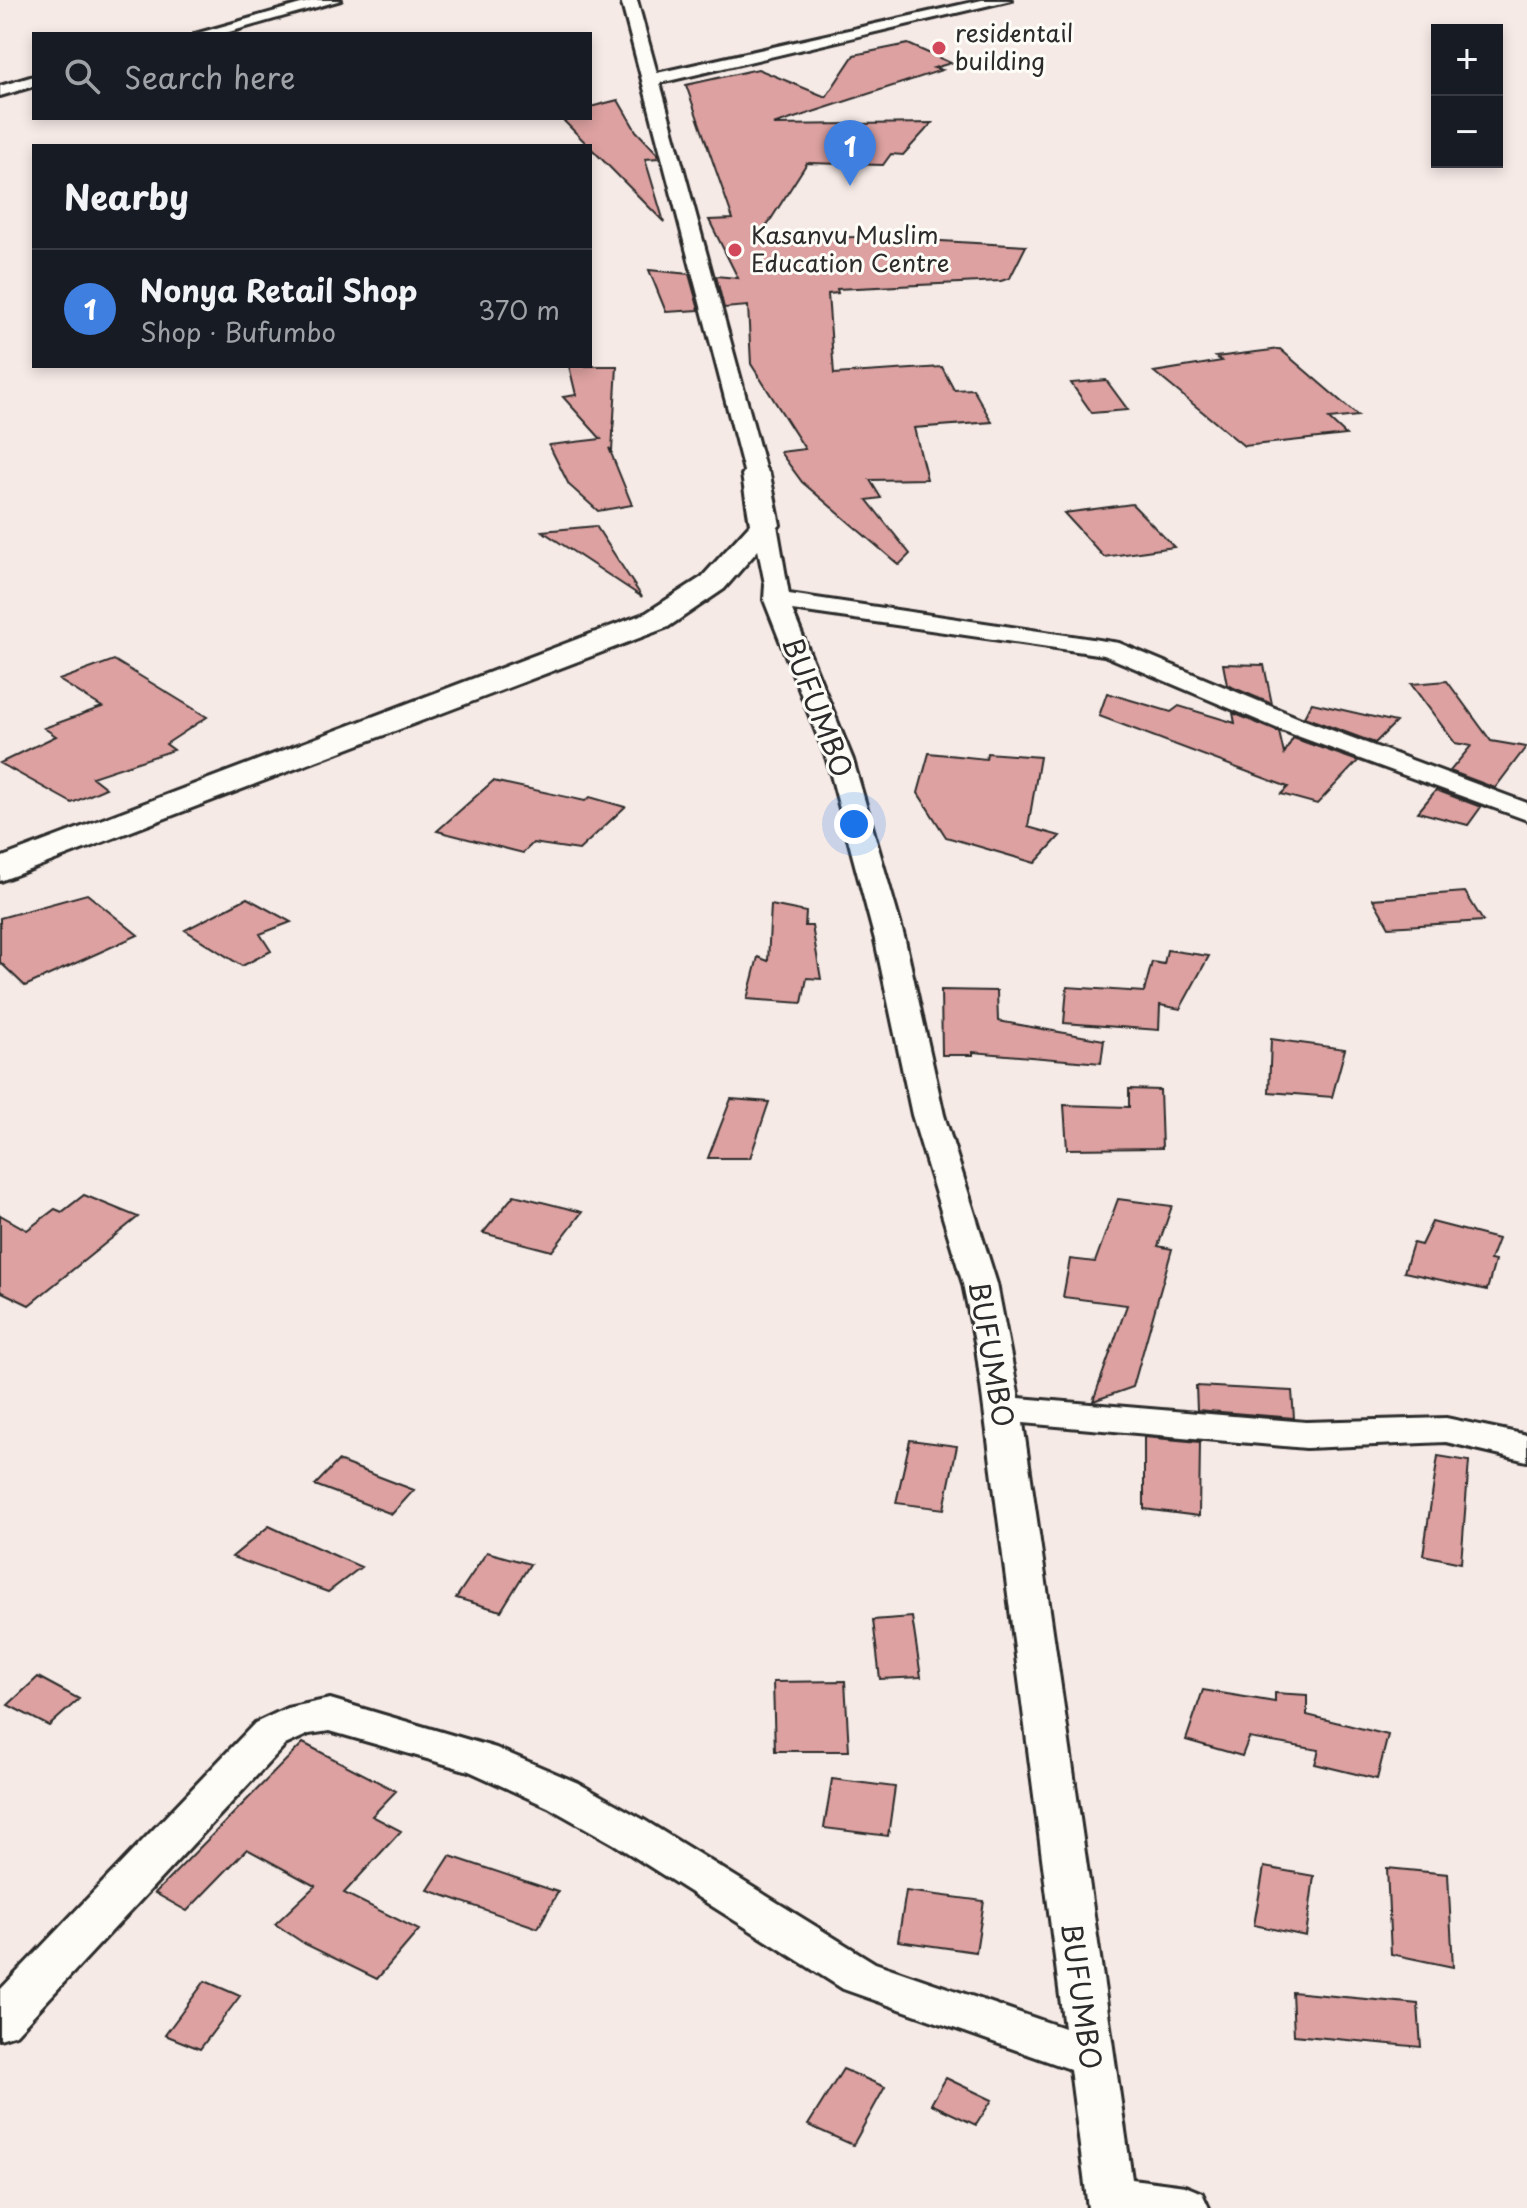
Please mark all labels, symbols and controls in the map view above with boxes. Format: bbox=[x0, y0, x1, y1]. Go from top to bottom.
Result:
place label: residentail building bbox=[955, 14, 1073, 78]
map controls bbox=[1431, 24, 1503, 168]
button: + bbox=[1431, 24, 1503, 96]
search box bbox=[32, 32, 592, 120]
marker: residentail building bbox=[930, 39, 948, 57]
icon: search bbox=[60, 54, 104, 98]
text: Search here bbox=[124, 54, 296, 99]
button: − bbox=[1431, 96, 1503, 168]
pin: 1 bbox=[824, 120, 876, 186]
text: Nearby bbox=[64, 170, 189, 222]
place label: Kasanvu Muslim Education Centre bbox=[751, 216, 949, 280]
marker: Kasanvu Muslim Education Centre bbox=[726, 241, 744, 259]
text: Nonya Retail Shop bbox=[140, 267, 418, 312]
text: 1 bbox=[84, 290, 96, 329]
text: 370 m bbox=[478, 290, 560, 329]
text: Shop · Bufumbo bbox=[140, 312, 336, 351]
street label: BUFUMBO bbox=[772, 630, 865, 783]
your location bbox=[834, 804, 874, 844]
street label: BUFUMBO bbox=[958, 1277, 1026, 1430]
street label: BUFUMBO bbox=[1051, 1920, 1114, 2072]

